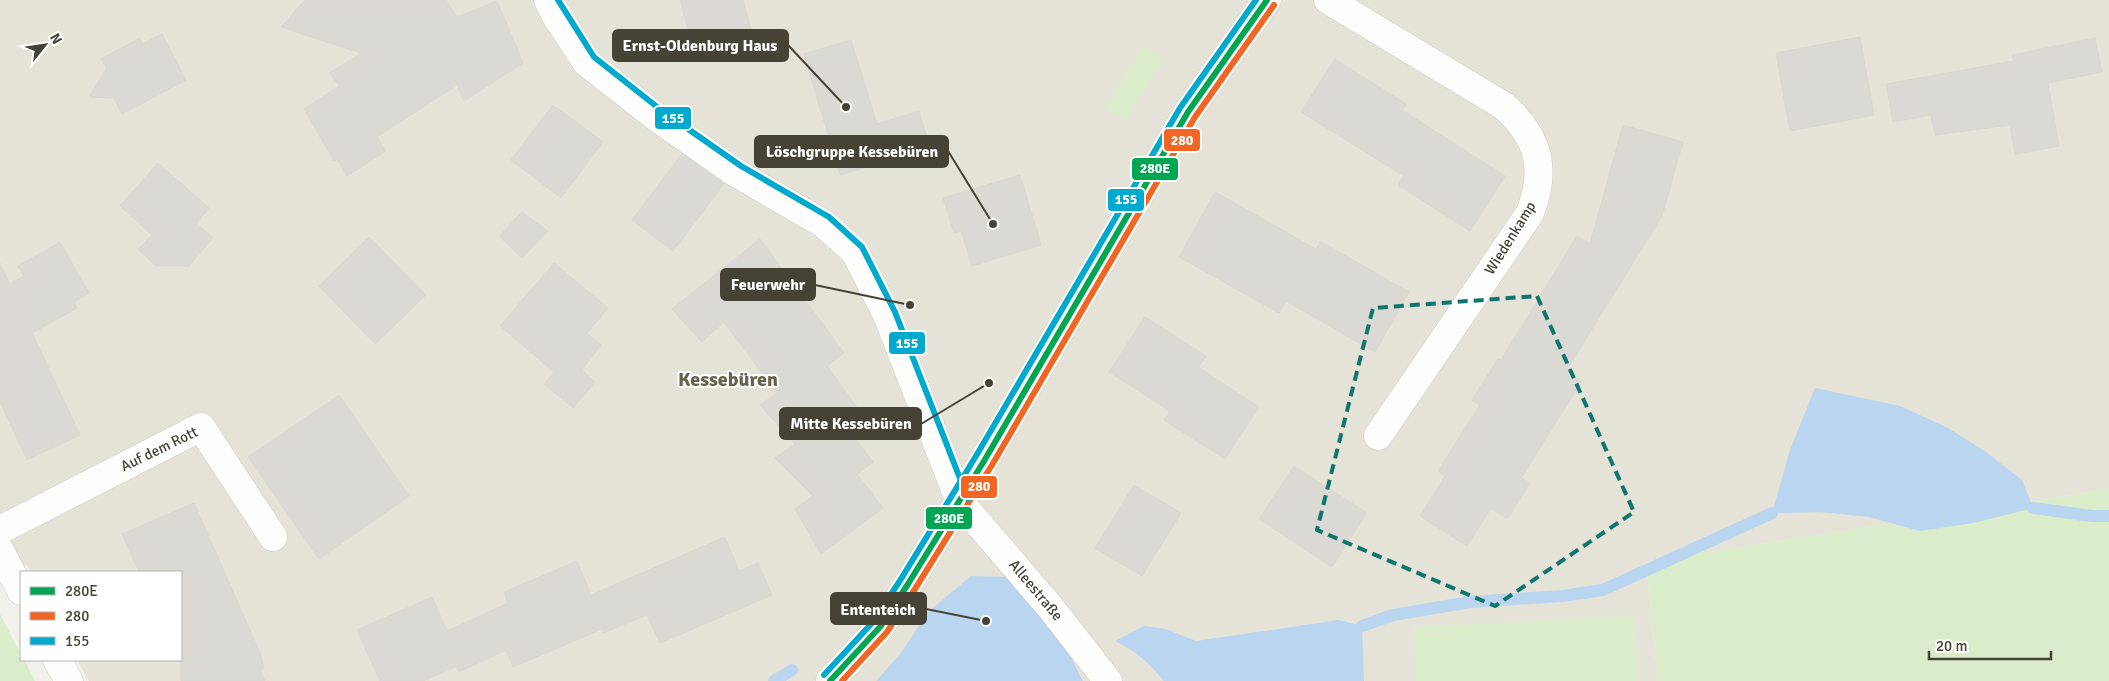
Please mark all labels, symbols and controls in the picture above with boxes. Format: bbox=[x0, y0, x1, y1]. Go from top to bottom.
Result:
north arrow bbox=[20, 20, 70, 70]
text: N bbox=[46, 30, 66, 47]
callout: Ernst-Oldenburg Haus bbox=[613, 30, 788, 61]
text: Ernst-Oldenburg Haus bbox=[623, 36, 777, 56]
line badge: 155 bbox=[654, 106, 692, 130]
text: 155 bbox=[662, 110, 684, 127]
line badge: 280 bbox=[1163, 128, 1201, 152]
text: 280 bbox=[1171, 132, 1194, 149]
callout: Löschgruppe Kessebüren bbox=[755, 136, 948, 167]
text: Löschgruppe Kessebüren bbox=[766, 142, 938, 162]
line badge: 280E bbox=[1131, 157, 1179, 181]
text: 280E bbox=[1140, 160, 1170, 177]
line badge: 155 bbox=[1107, 188, 1145, 212]
text: 155 bbox=[1115, 191, 1137, 208]
street label: Wiedenkamp bbox=[1480, 198, 1540, 278]
callout: Feuerwehr bbox=[721, 269, 815, 300]
text: Feuerwehr bbox=[731, 275, 806, 295]
line badge: 155 bbox=[888, 331, 926, 355]
text: 155 bbox=[896, 335, 918, 352]
district label: Kessebüren bbox=[678, 367, 778, 392]
callout: Mitte Kessebüren bbox=[780, 408, 921, 439]
text: Mitte Kessebüren bbox=[790, 414, 912, 434]
street label: Auf dem Rott bbox=[118, 423, 200, 475]
line badge: 280 bbox=[960, 475, 998, 499]
text: 280 bbox=[968, 478, 991, 495]
line badge: 280E bbox=[925, 506, 973, 530]
text: 280E bbox=[934, 510, 964, 527]
street label: Alleestraße bbox=[1005, 556, 1067, 624]
legend bbox=[20, 571, 182, 661]
text: 280E bbox=[65, 582, 98, 600]
callout: Ententeich bbox=[831, 593, 926, 624]
text: Ententeich bbox=[840, 600, 916, 620]
text: 280 bbox=[65, 607, 89, 625]
scale bar bbox=[1929, 628, 2052, 660]
text: 155 bbox=[65, 632, 89, 650]
text: 20 m bbox=[1936, 637, 1967, 655]

